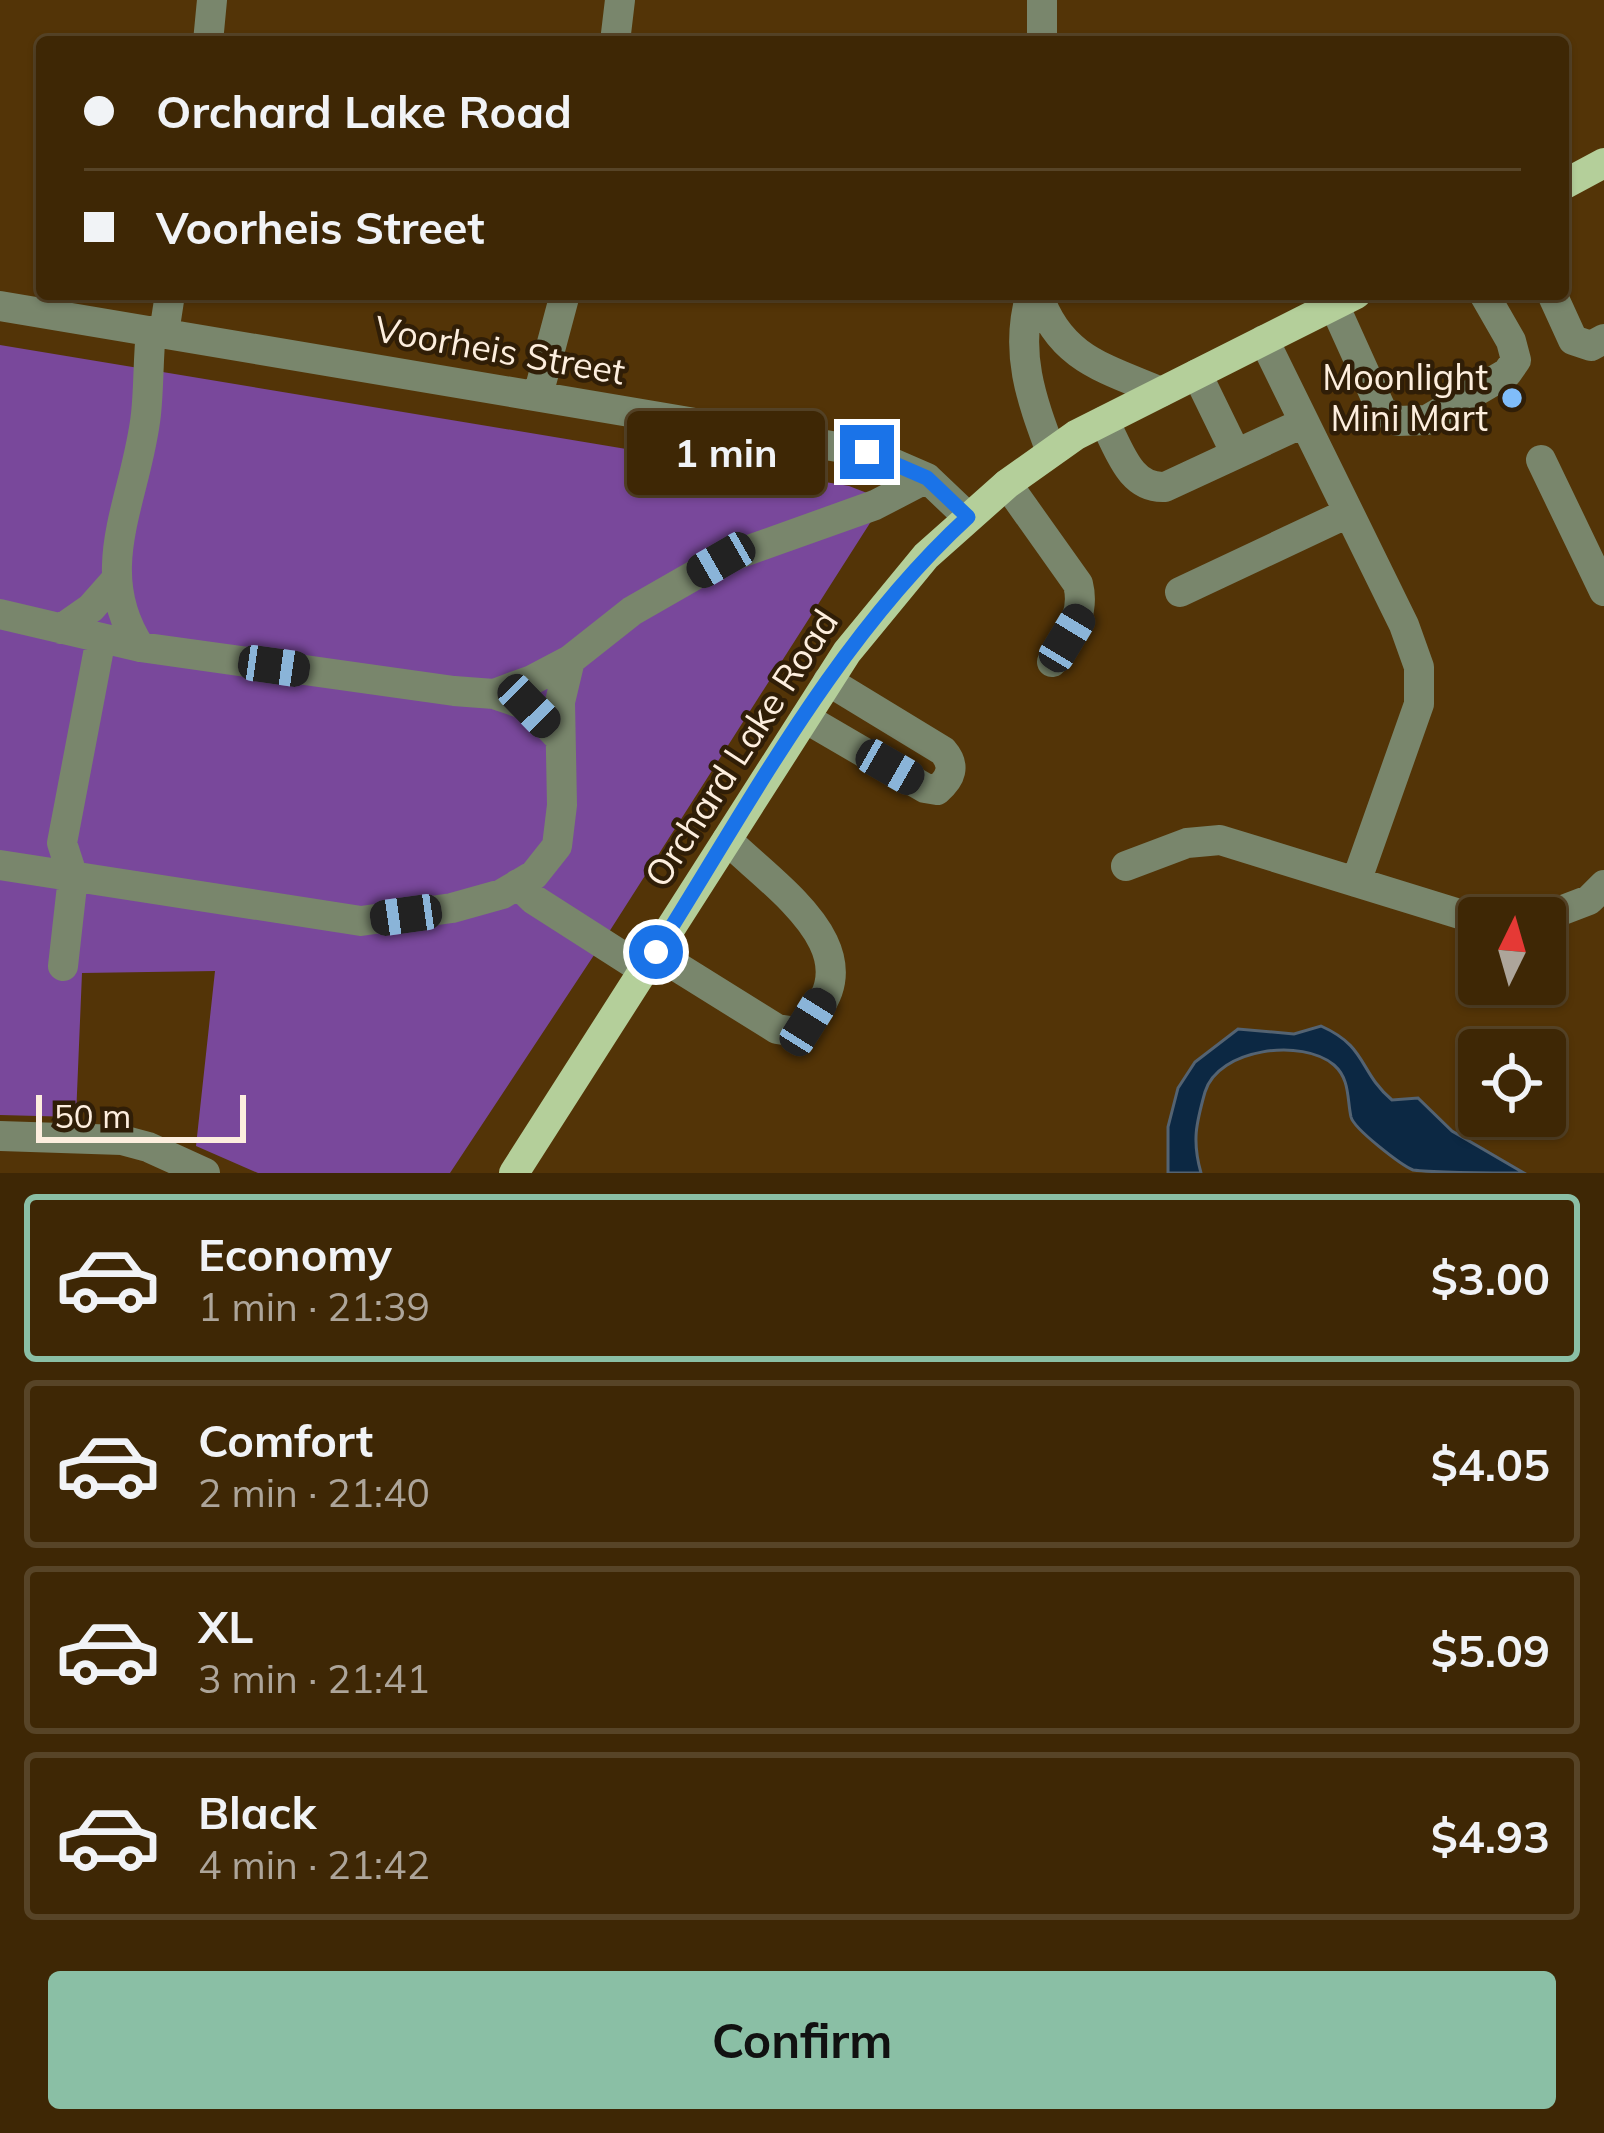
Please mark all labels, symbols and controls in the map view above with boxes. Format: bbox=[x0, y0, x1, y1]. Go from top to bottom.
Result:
text: Orchard Lake Road bbox=[156, 83, 572, 139]
text: Voorheis Street bbox=[156, 199, 484, 255]
street label: Voorheis Street bbox=[371, 305, 629, 394]
place label: Moonlight Mini Mart bbox=[1322, 354, 1488, 440]
marker: Moonlight Mini Mart bbox=[1499, 385, 1525, 411]
callout: 1 min bbox=[627, 410, 825, 494]
route end bbox=[840, 425, 894, 479]
text: 1 min bbox=[675, 428, 777, 477]
car bbox=[681, 526, 761, 594]
car bbox=[1033, 598, 1101, 678]
street label: Orchard Lake Road bbox=[634, 601, 847, 895]
car bbox=[236, 643, 312, 689]
car bbox=[491, 668, 567, 744]
car bbox=[850, 733, 930, 801]
car bbox=[368, 892, 444, 938]
north arrow bbox=[1458, 897, 1566, 1005]
map controls bbox=[1458, 897, 1566, 1137]
route start bbox=[629, 925, 683, 979]
car bbox=[774, 982, 842, 1062]
button: locate bbox=[1458, 1029, 1566, 1137]
scale bar bbox=[36, 1089, 246, 1142]
text: 50 m bbox=[54, 1095, 131, 1136]
icon: car bbox=[54, 1224, 162, 1332]
text: Economy bbox=[198, 1226, 392, 1282]
text: $3.00 bbox=[1431, 1250, 1550, 1306]
text: 1 min · 21:39 bbox=[198, 1282, 430, 1331]
icon: car bbox=[54, 1410, 162, 1518]
text: Comfort bbox=[198, 1412, 373, 1468]
text: $4.05 bbox=[1431, 1436, 1550, 1492]
text: 2 min · 21:40 bbox=[198, 1468, 430, 1517]
icon: car bbox=[54, 1596, 162, 1704]
text: XL bbox=[198, 1598, 253, 1654]
text: $5.09 bbox=[1431, 1622, 1550, 1678]
text: 3 min · 21:41 bbox=[198, 1654, 430, 1703]
icon: car bbox=[54, 1782, 162, 1890]
text: Black bbox=[198, 1784, 316, 1840]
text: $4.93 bbox=[1431, 1808, 1550, 1864]
text: 4 min · 21:42 bbox=[198, 1840, 430, 1889]
button: Confirm bbox=[48, 1971, 1556, 2109]

